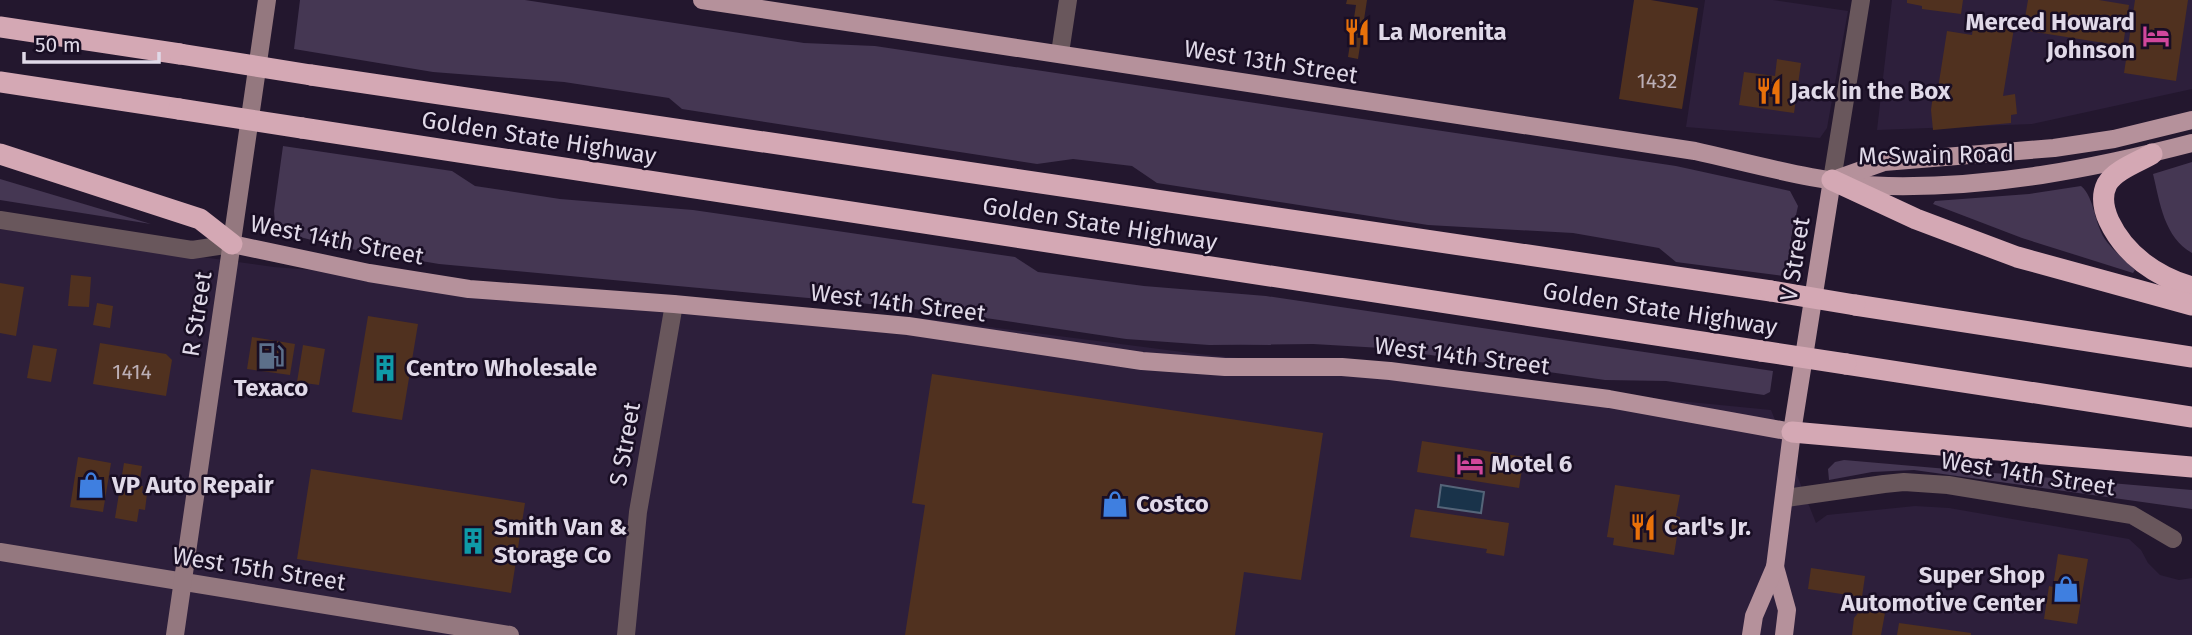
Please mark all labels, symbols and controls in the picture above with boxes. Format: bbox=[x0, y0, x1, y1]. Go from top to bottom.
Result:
place label: Merced Howard Johnson bbox=[1966, 8, 2135, 64]
restaurant icon: La Morenita bbox=[1342, 17, 1372, 47]
place label: La Morenita bbox=[1378, 18, 1507, 46]
scale bar bbox=[24, 21, 159, 65]
hotel icon: Merced Howard Johnson bbox=[2141, 21, 2171, 51]
text: 50 m bbox=[35, 32, 81, 58]
street label: West 13th Street bbox=[1182, 34, 1360, 90]
house number: 1432 bbox=[1637, 68, 1677, 94]
restaurant icon: Jack in the Box bbox=[1754, 76, 1784, 106]
place label: Jack in the Box bbox=[1789, 77, 1951, 105]
street label: Golden State Highway bbox=[420, 106, 659, 170]
street label: McSwain Road bbox=[1858, 140, 2014, 170]
street label: Golden State Highway bbox=[981, 192, 1220, 256]
street label: West 14th Street bbox=[248, 209, 427, 271]
street label: V Street bbox=[1775, 215, 1816, 303]
street label: R Street bbox=[176, 269, 218, 359]
street label: Golden State Highway bbox=[1541, 277, 1780, 341]
street label: West 14th Street bbox=[809, 278, 988, 328]
street label: West 14th Street bbox=[1373, 331, 1552, 381]
fuel station icon: Texaco bbox=[256, 341, 286, 371]
building icon: Centro Wholesale bbox=[370, 353, 400, 383]
place label: Centro Wholesale bbox=[406, 354, 597, 382]
house number: 1414 bbox=[112, 359, 152, 385]
place label: Texaco bbox=[234, 374, 308, 402]
street label: S Street bbox=[604, 400, 646, 488]
street label: West 14th Street bbox=[1939, 446, 2118, 502]
hotel icon: Motel 6 bbox=[1455, 449, 1485, 479]
place label: Motel 6 bbox=[1491, 450, 1572, 478]
shop icon: VP Auto Repair bbox=[76, 470, 106, 500]
place label: VP Auto Repair bbox=[111, 471, 274, 499]
shop icon: Costco bbox=[1100, 489, 1130, 519]
place label: Costco bbox=[1136, 490, 1209, 518]
restaurant icon: Carl's Jr. bbox=[1628, 512, 1658, 542]
place label: Smith Van & Storage Co bbox=[494, 513, 627, 569]
place label: Carl's Jr. bbox=[1664, 513, 1751, 541]
building icon: Smith Van & Storage Co bbox=[458, 526, 488, 556]
street label: West 15th Street bbox=[170, 541, 348, 597]
place label: Super Shop Automotive Center bbox=[1840, 561, 2045, 617]
shop icon: Super Shop Automotive Center bbox=[2051, 574, 2081, 604]

